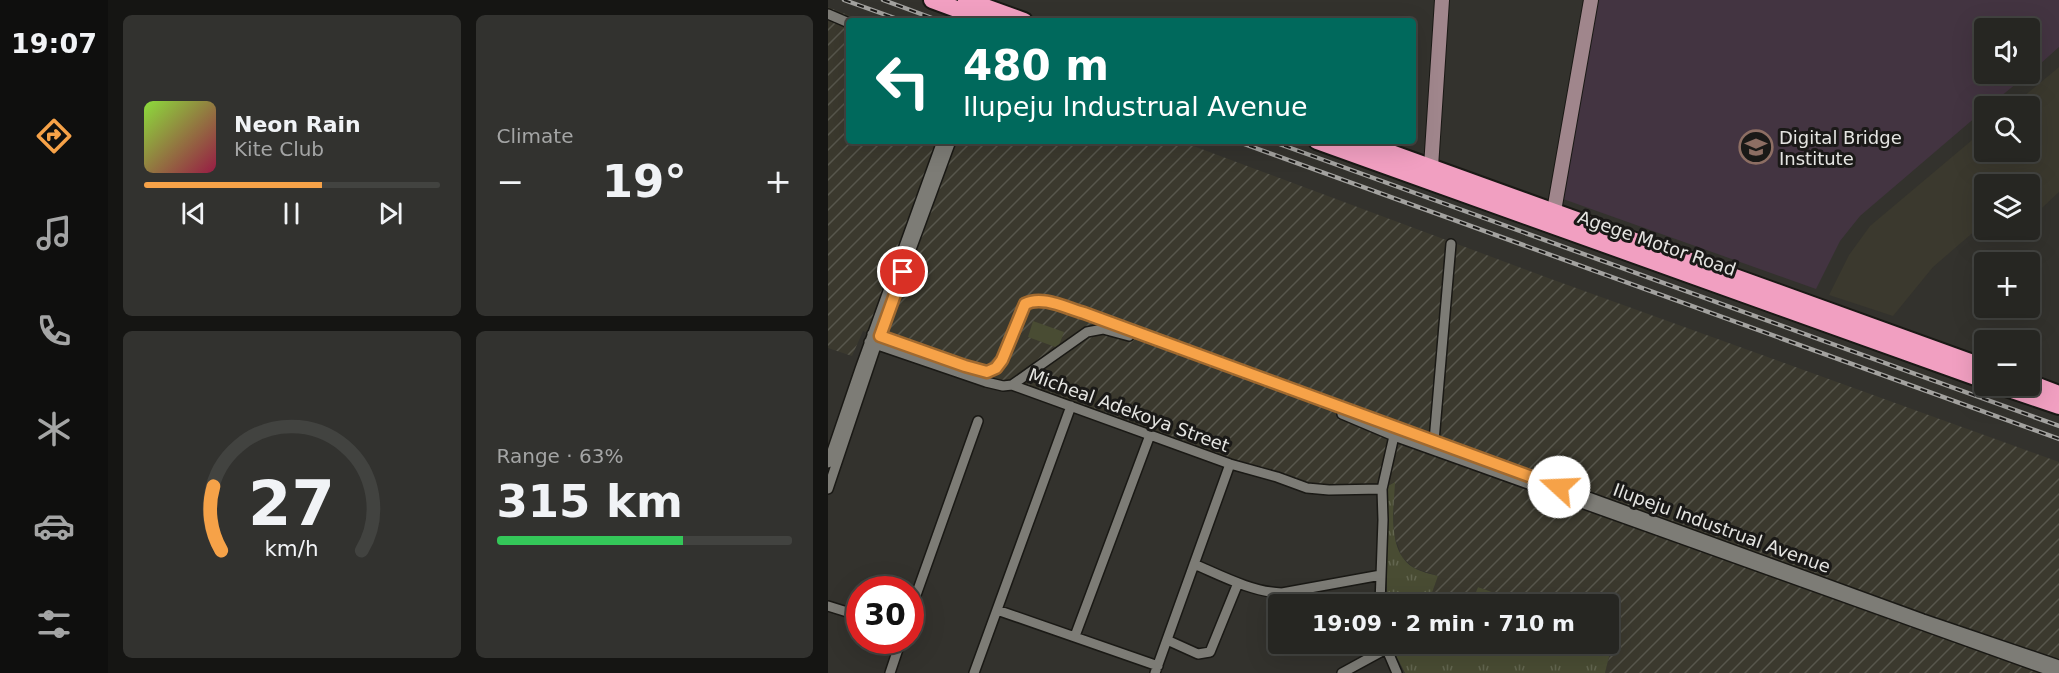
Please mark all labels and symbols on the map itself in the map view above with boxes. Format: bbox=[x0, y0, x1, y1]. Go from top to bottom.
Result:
place label: Digital Bridge Institute bbox=[1779, 127, 1902, 169]
school or university icon: Digital Bridge Institute bbox=[1738, 129, 1774, 165]
street label: Agege Motor Road bbox=[1575, 206, 1739, 280]
pin bbox=[877, 246, 928, 297]
street label: Micheal Adekoya Street bbox=[1026, 364, 1232, 456]
position arrow bbox=[1527, 455, 1591, 519]
street label: Ilupeju Industrual Avenue bbox=[1610, 479, 1834, 577]
speed limit sign: 30 bbox=[846, 576, 924, 654]

